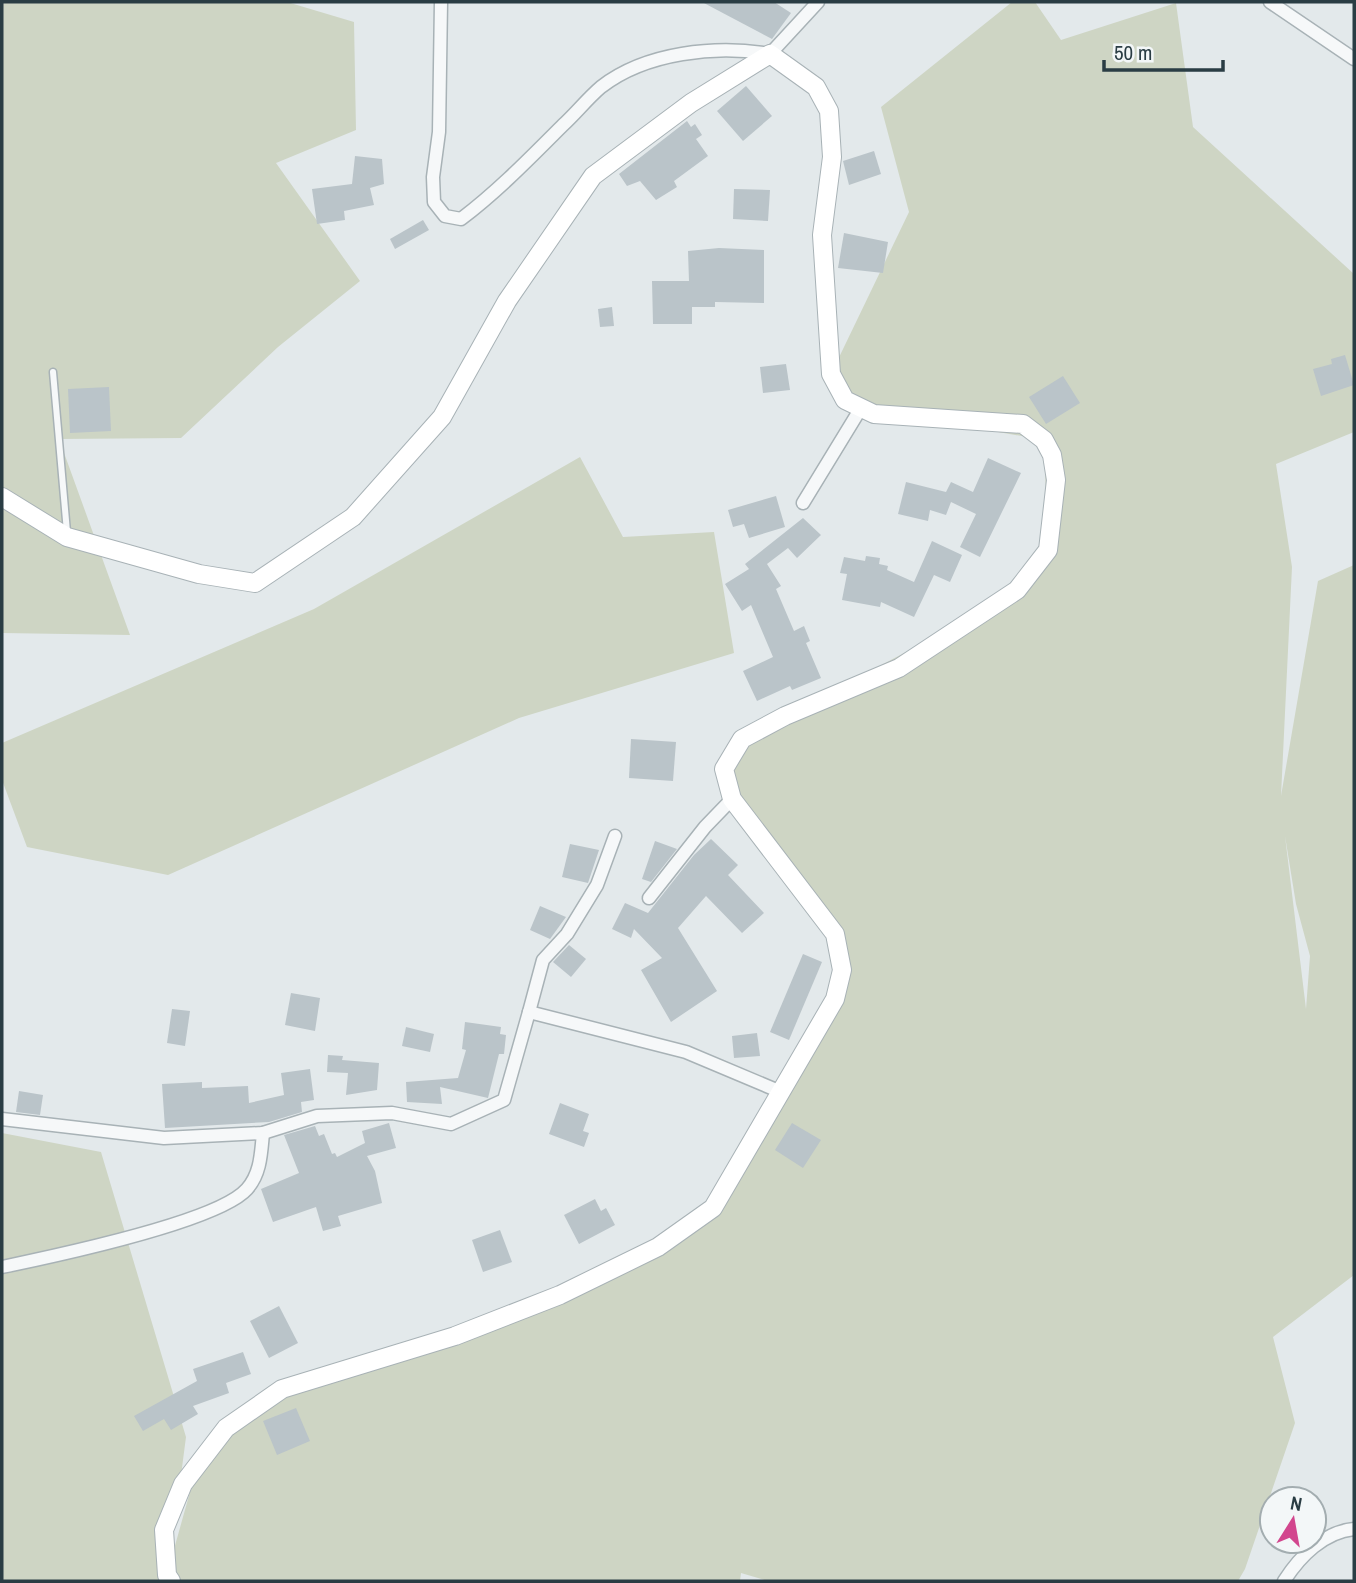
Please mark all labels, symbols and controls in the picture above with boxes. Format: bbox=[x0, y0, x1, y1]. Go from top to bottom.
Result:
scale bar bbox=[1104, 28, 1223, 72]
text: 50 m bbox=[1114, 38, 1152, 67]
north arrow bbox=[1258, 1485, 1328, 1555]
text: N bbox=[1288, 1489, 1304, 1517]

